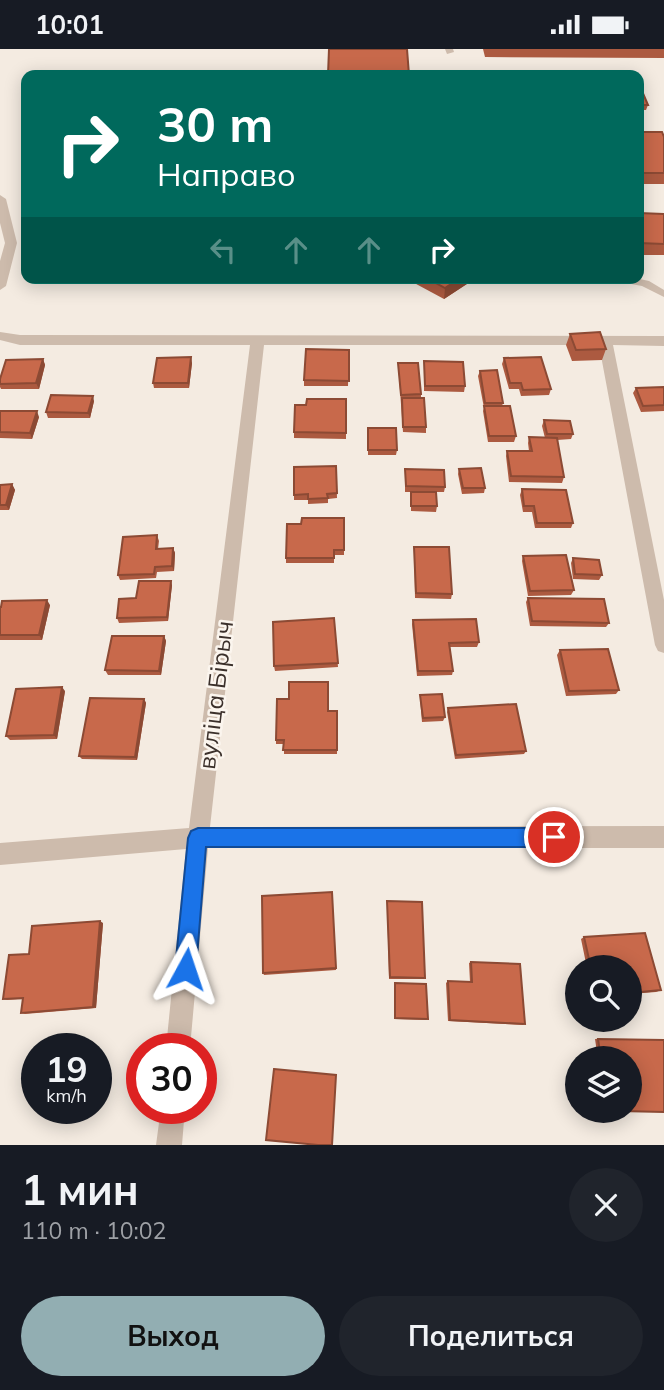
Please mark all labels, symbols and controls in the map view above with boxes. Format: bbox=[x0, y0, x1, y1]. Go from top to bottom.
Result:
text: 10:01 bbox=[35, 8, 104, 41]
text: 30 m bbox=[157, 93, 273, 154]
icon: right bbox=[42, 98, 133, 189]
text: Направо bbox=[157, 154, 296, 194]
icon: left bbox=[204, 231, 242, 269]
icon: ahead bbox=[277, 231, 315, 269]
icon: ahead bbox=[350, 231, 388, 269]
icon: right bbox=[423, 231, 461, 269]
street label: вуліца Бірыч bbox=[191, 619, 239, 771]
pin bbox=[524, 807, 584, 867]
icon: arrive bbox=[535, 818, 573, 856]
position arrow bbox=[149, 932, 223, 1006]
map controls bbox=[565, 955, 642, 1123]
button: search bbox=[565, 955, 642, 1032]
speed limit sign: 30 bbox=[126, 1033, 217, 1124]
button: layers bbox=[565, 1046, 642, 1123]
text: 19 bbox=[45, 1047, 88, 1091]
text: km/h bbox=[46, 1084, 87, 1107]
text: 1 мин bbox=[21, 1163, 139, 1216]
button: close bbox=[569, 1168, 643, 1242]
text: 110 m · 10:02 bbox=[21, 1216, 166, 1245]
button: Выход bbox=[21, 1296, 325, 1376]
button: Поделиться bbox=[339, 1296, 643, 1376]

